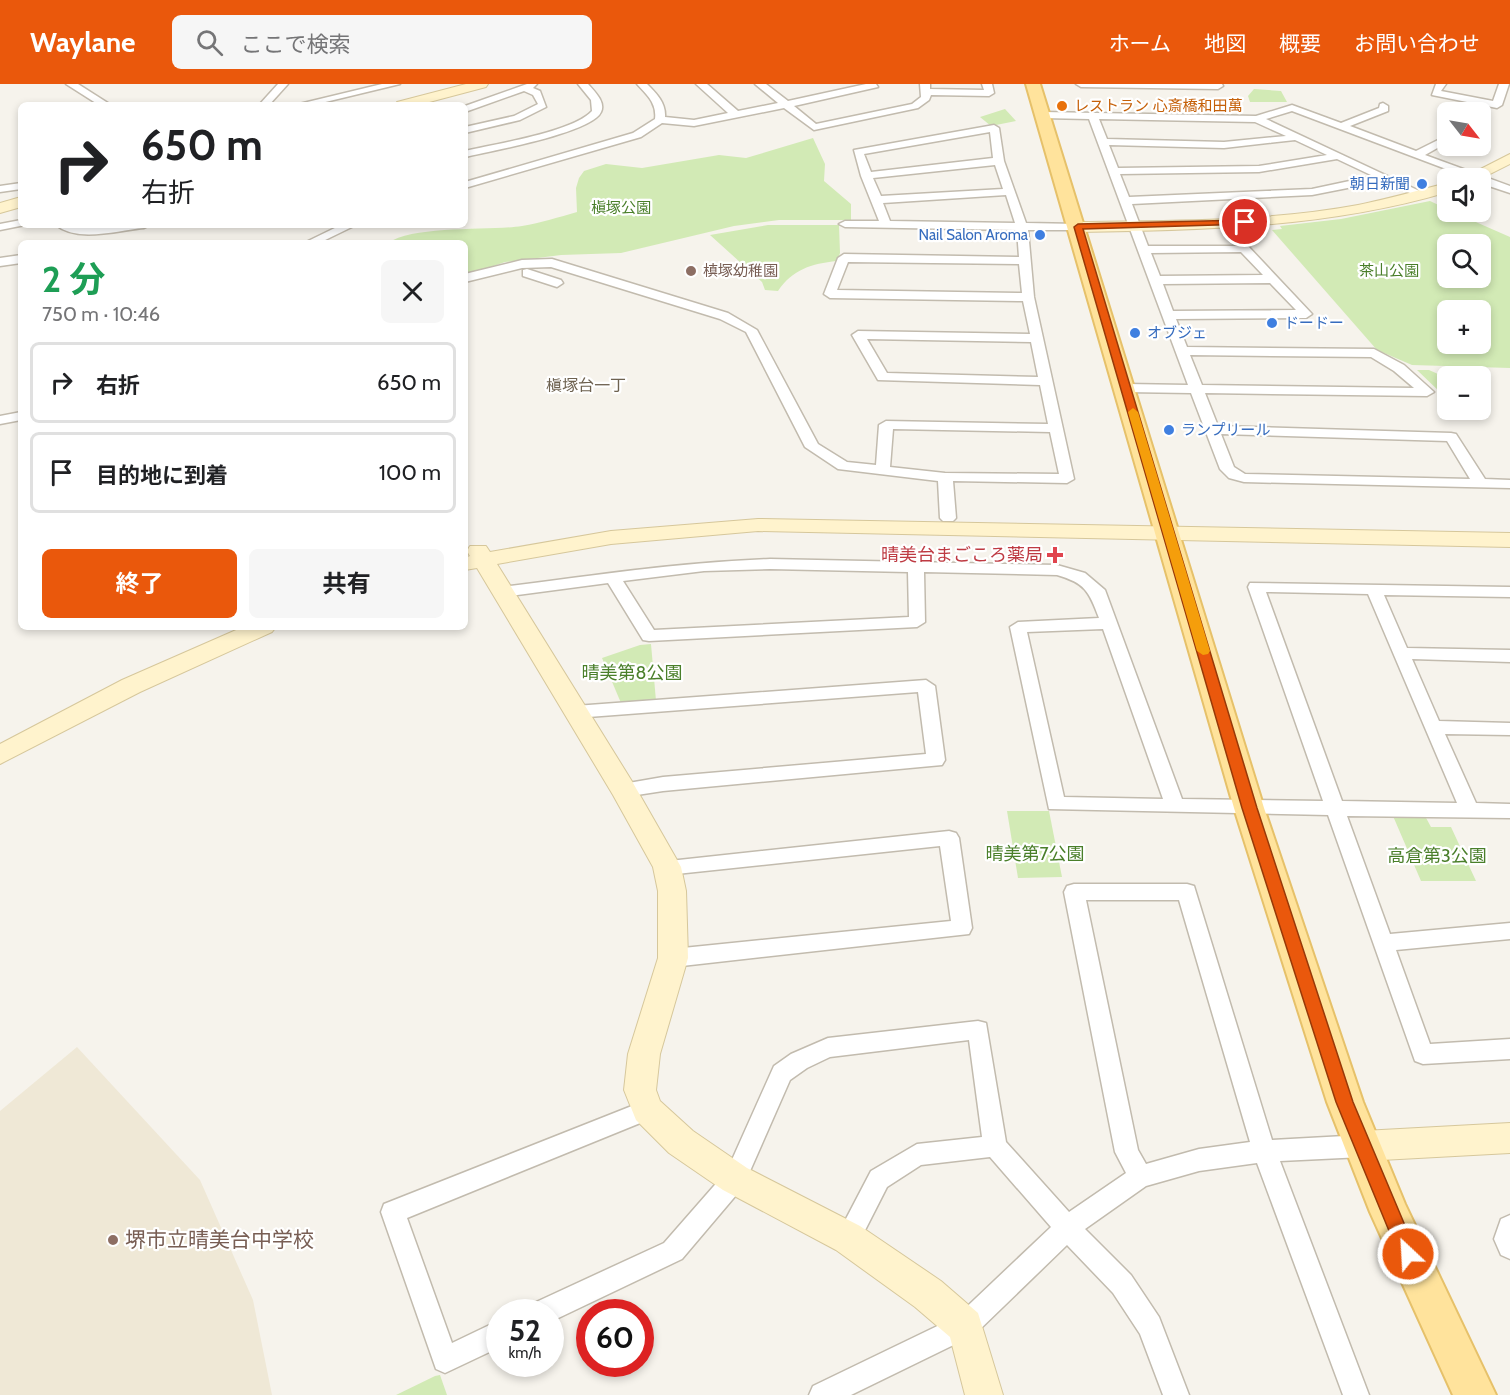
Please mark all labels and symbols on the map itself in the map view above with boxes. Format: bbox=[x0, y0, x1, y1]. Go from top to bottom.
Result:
place label: レストラン 心斎橋和田萬 bbox=[1074, 97, 1242, 115]
marker: レストラン 心斎橋和田萬 bbox=[1055, 99, 1069, 113]
north arrow bbox=[1437, 102, 1491, 156]
place label: 朝日新聞 bbox=[1350, 175, 1410, 193]
marker: 朝日新聞 bbox=[1415, 177, 1429, 191]
pin bbox=[1219, 196, 1270, 247]
park label: 槇塚公園 bbox=[591, 199, 651, 217]
place label: Nail Salon Aroma bbox=[918, 226, 1029, 244]
marker: Nail Salon Aroma bbox=[1033, 228, 1047, 242]
place label: 槙塚幼稚園 bbox=[703, 262, 778, 280]
park label: 茶山公園 bbox=[1359, 262, 1419, 280]
marker: 槙塚幼稚園 bbox=[684, 264, 698, 278]
place label: ドードー bbox=[1284, 314, 1344, 332]
marker: ドードー bbox=[1265, 316, 1279, 330]
place label: オブジェ bbox=[1147, 324, 1207, 342]
marker: オブジェ bbox=[1128, 326, 1142, 340]
district label: 槇塚台一丁 bbox=[546, 376, 626, 395]
place label: ランプリール bbox=[1181, 421, 1271, 439]
marker: ランプリール bbox=[1162, 423, 1176, 437]
place label: 晴美台まごころ薬局 bbox=[881, 544, 1043, 566]
marker: 晴美台まごころ薬局 bbox=[1048, 548, 1062, 562]
park label: 晴美第8公園 bbox=[582, 662, 682, 684]
park label: 晴美第7公園 bbox=[985, 843, 1085, 865]
park label: 高倉第3公園 bbox=[1387, 845, 1487, 867]
position arrow bbox=[1376, 1222, 1440, 1286]
place label: 堺市立晴美台中学校 bbox=[125, 1227, 314, 1252]
marker: 堺市立晴美台中学校 bbox=[106, 1233, 120, 1247]
speed limit sign: 60 bbox=[576, 1299, 654, 1377]

